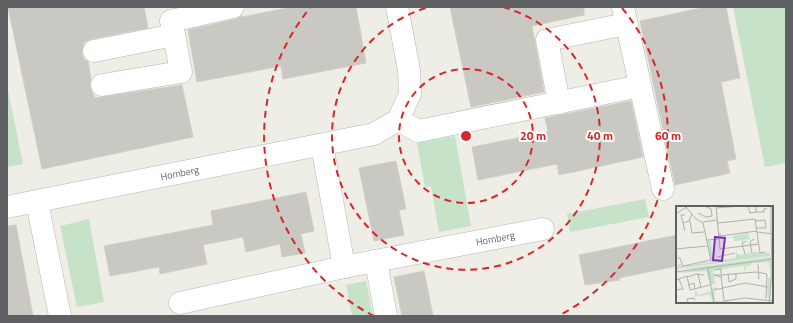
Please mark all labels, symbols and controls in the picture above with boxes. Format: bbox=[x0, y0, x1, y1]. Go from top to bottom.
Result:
text: 20 m bbox=[520, 126, 546, 145]
text: 40 m bbox=[587, 126, 613, 145]
text: 60 m bbox=[655, 126, 681, 145]
centre of rings bbox=[459, 129, 473, 143]
street label: Homberg bbox=[159, 161, 200, 184]
inset map bbox=[676, 206, 773, 303]
street label: Homberg bbox=[475, 227, 516, 249]

